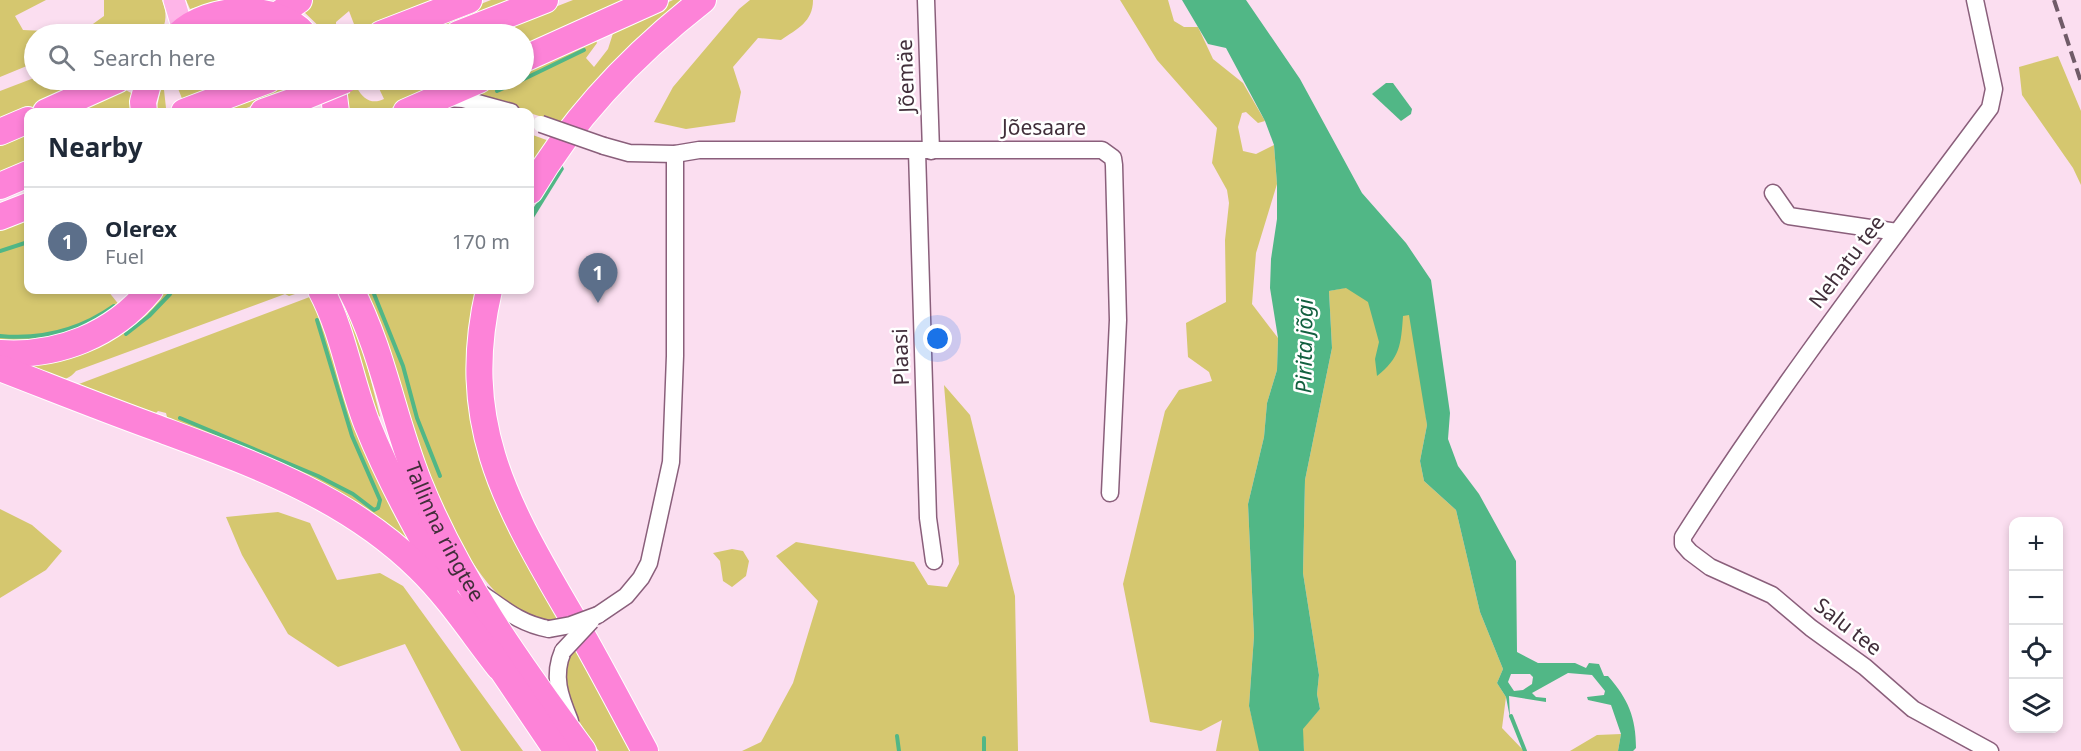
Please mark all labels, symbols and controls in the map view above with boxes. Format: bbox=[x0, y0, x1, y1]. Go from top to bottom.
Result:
search box bbox=[24, 24, 534, 90]
street label: Jõemäe bbox=[890, 39, 920, 115]
icon: search bbox=[45, 41, 78, 74]
text: Search here bbox=[93, 42, 215, 72]
street label: Jõesaare bbox=[1000, 113, 1086, 141]
text: Nearby bbox=[48, 129, 143, 165]
street label: Nehatu tee bbox=[1802, 209, 1890, 314]
text: Olerex bbox=[105, 213, 177, 243]
text: 1 bbox=[62, 228, 73, 255]
text: 170 m bbox=[452, 228, 510, 255]
text: Fuel bbox=[105, 243, 144, 270]
pin: 1 bbox=[578, 254, 618, 303]
water label: Pirita jõgi bbox=[1287, 298, 1319, 394]
your location bbox=[923, 324, 952, 353]
street label: Plaasi bbox=[885, 328, 915, 386]
street label: Tallinna ringtee bbox=[399, 458, 492, 607]
map controls bbox=[2009, 517, 2063, 733]
button: + bbox=[2009, 517, 2063, 571]
button: − bbox=[2009, 571, 2063, 625]
street label: Salu tee bbox=[1809, 591, 1888, 661]
button: locate bbox=[2009, 625, 2063, 679]
button: layers bbox=[2009, 679, 2063, 733]

